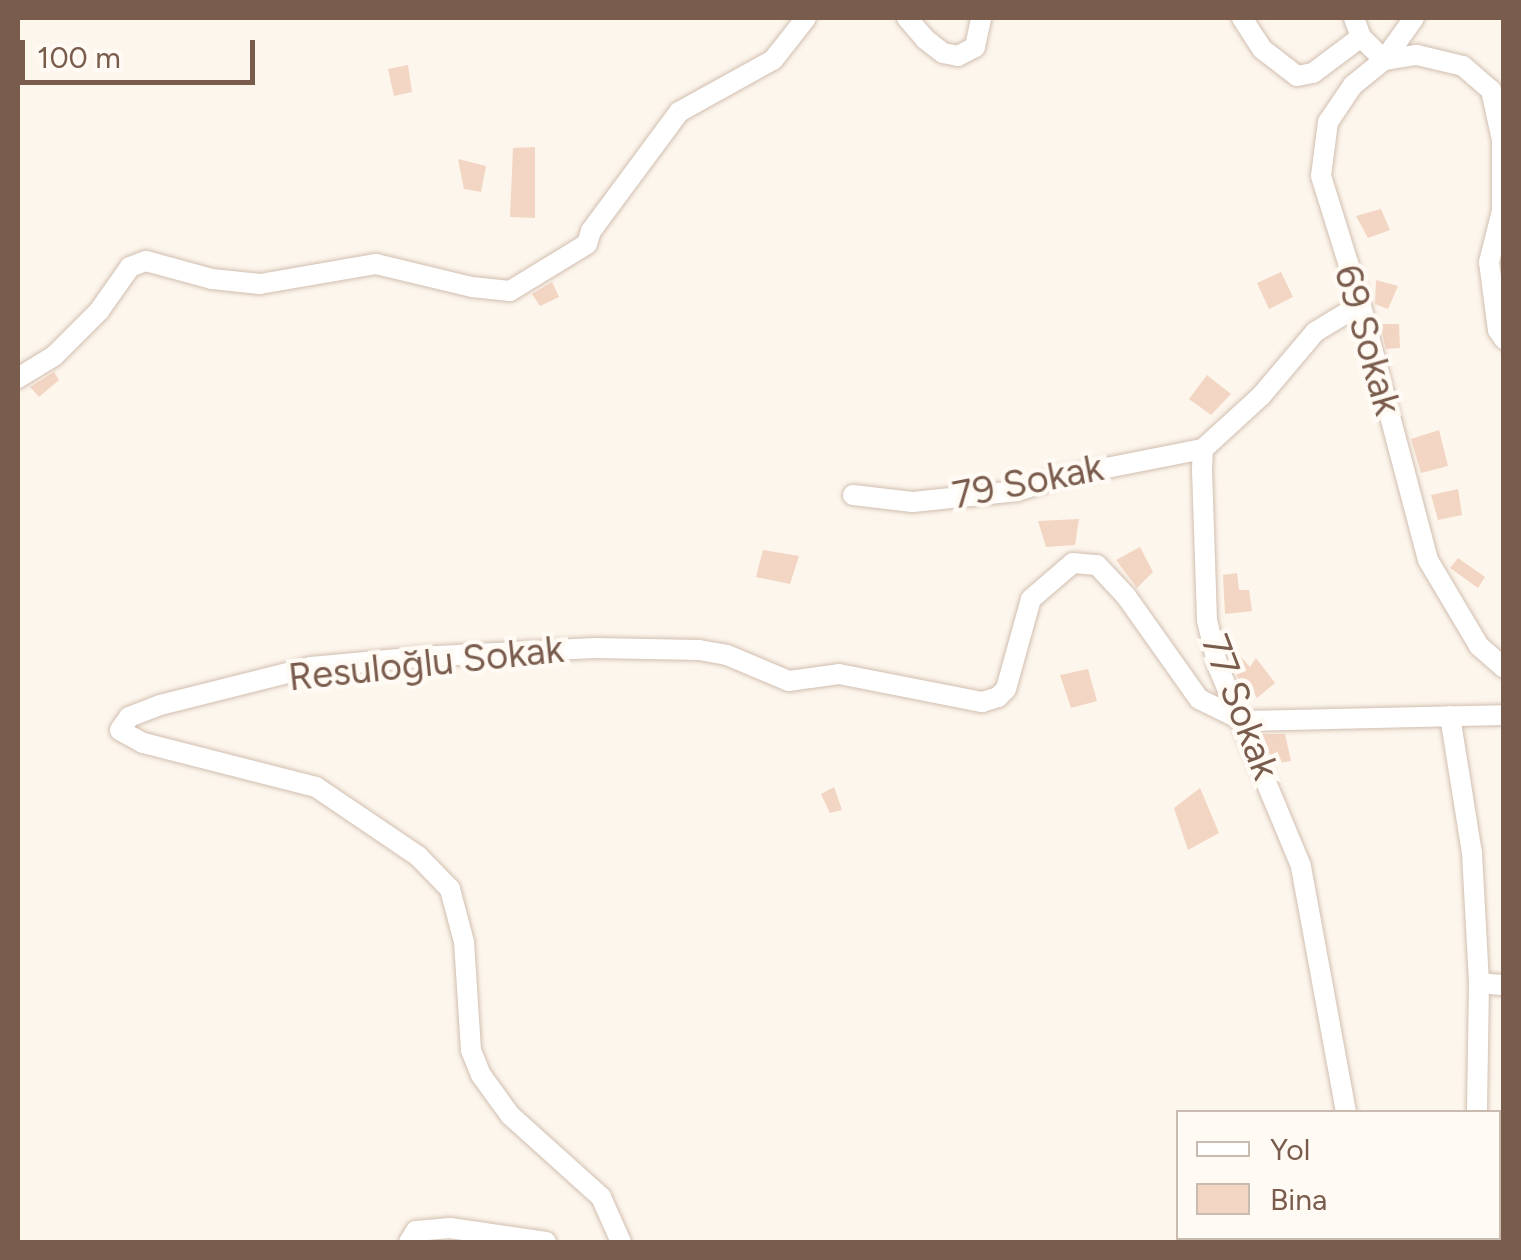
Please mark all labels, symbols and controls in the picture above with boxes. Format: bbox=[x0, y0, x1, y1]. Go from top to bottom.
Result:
scale bar bbox=[25, 20, 260, 82]
text: 100 m bbox=[37, 39, 121, 76]
street label: 69 Sokak bbox=[1324, 260, 1410, 420]
street label: 79 Sokak bbox=[949, 445, 1107, 519]
street label: Resuloğlu Sokak bbox=[286, 627, 566, 701]
street label: 77 Sokak bbox=[1192, 628, 1288, 786]
legend bbox=[1176, 1110, 1501, 1240]
text: Yol bbox=[1270, 1131, 1310, 1168]
text: Bina bbox=[1270, 1181, 1327, 1218]

